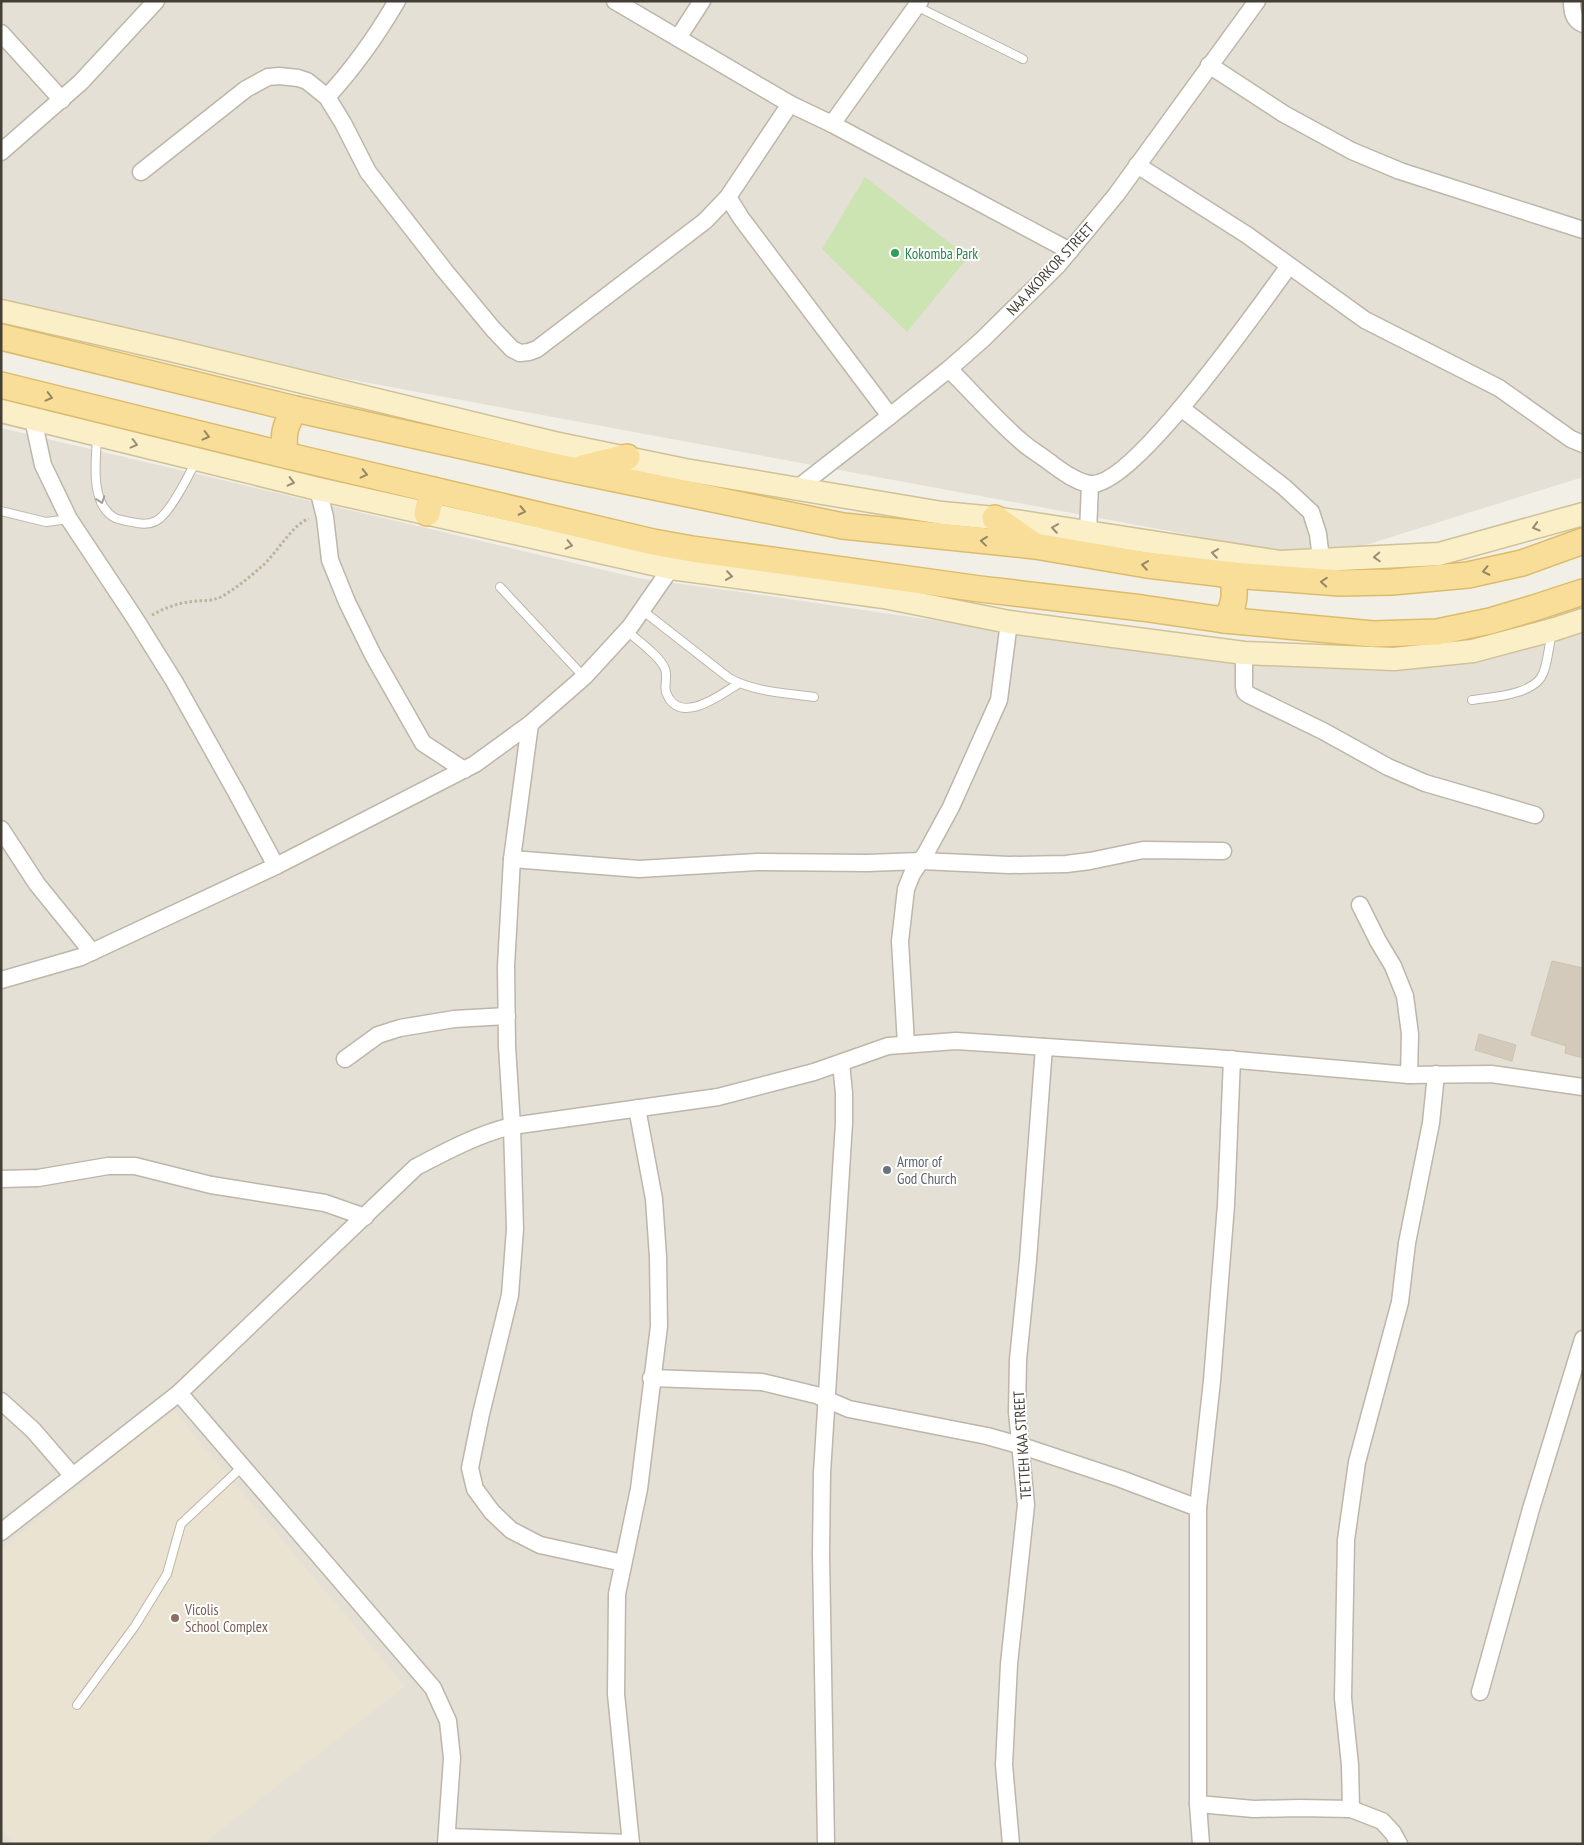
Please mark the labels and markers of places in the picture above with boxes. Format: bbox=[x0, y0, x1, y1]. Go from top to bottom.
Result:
place label: Kokomba Park bbox=[905, 244, 978, 263]
marker: Kokomba Park bbox=[889, 247, 901, 259]
place label: Armor of God Church bbox=[897, 1152, 957, 1188]
marker: Armor of God Church bbox=[881, 1164, 893, 1176]
place label: Vicolis School Complex bbox=[184, 1600, 268, 1636]
marker: Vicolis School Complex bbox=[169, 1612, 181, 1624]

